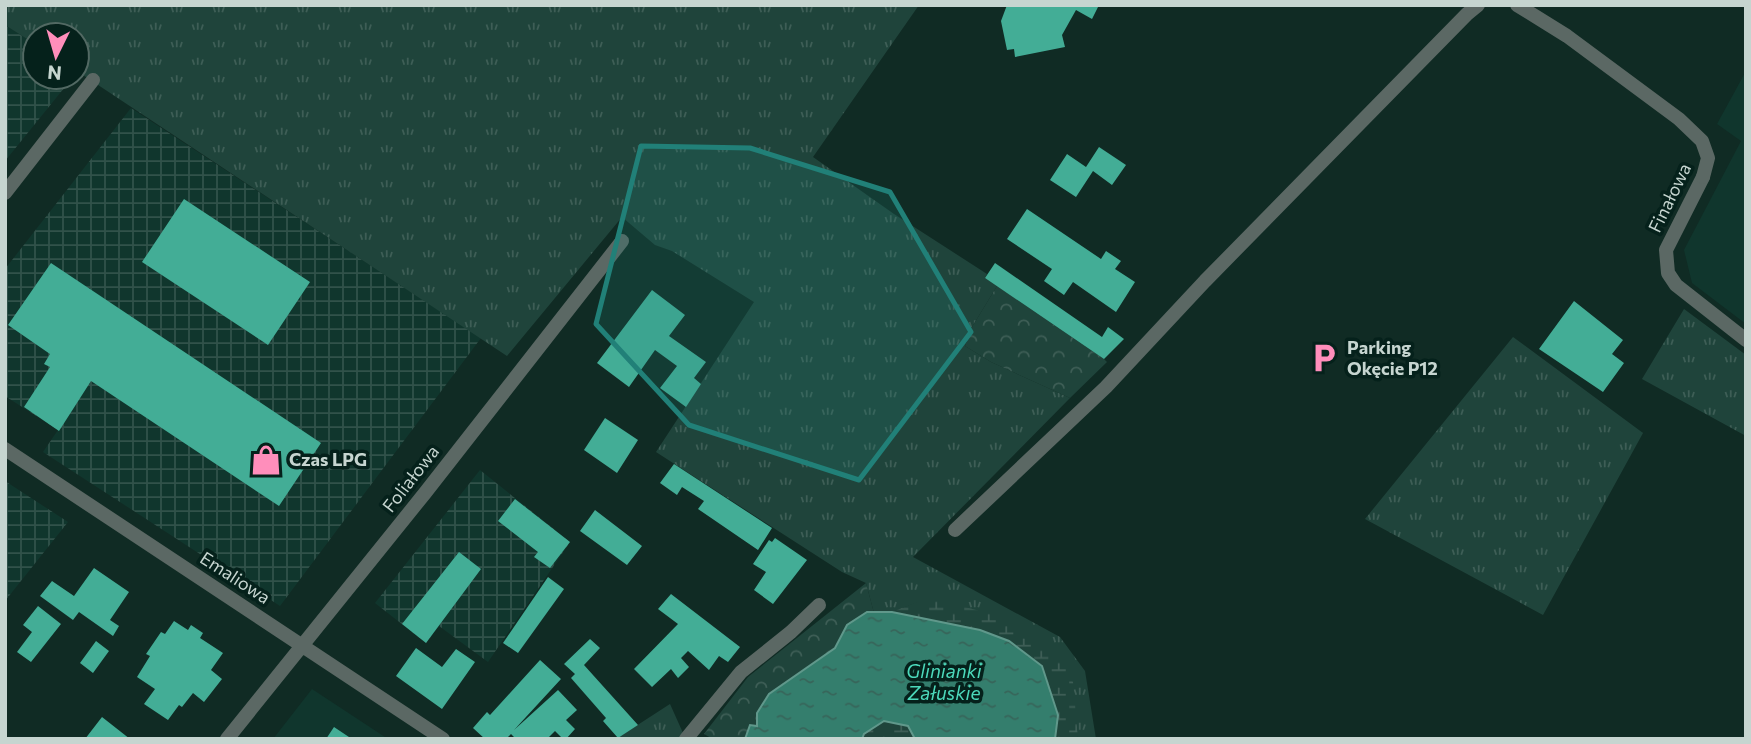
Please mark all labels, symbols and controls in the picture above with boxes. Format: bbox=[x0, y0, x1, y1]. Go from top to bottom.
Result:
north arrow bbox=[21, 21, 91, 91]
text: N bbox=[46, 61, 63, 86]
street label: Finałowa bbox=[1643, 159, 1695, 236]
place label: Parking Okęcie P12 bbox=[1347, 336, 1438, 379]
parking icon: Parking Okęcie P12 bbox=[1307, 341, 1341, 375]
street label: Foliałowa bbox=[377, 441, 443, 516]
shop icon: Czas LPG bbox=[249, 443, 283, 477]
place label: Czas LPG bbox=[289, 448, 367, 470]
street label: Emaliowa bbox=[196, 546, 275, 608]
water label: Glinianki Załuskie bbox=[906, 659, 983, 704]

